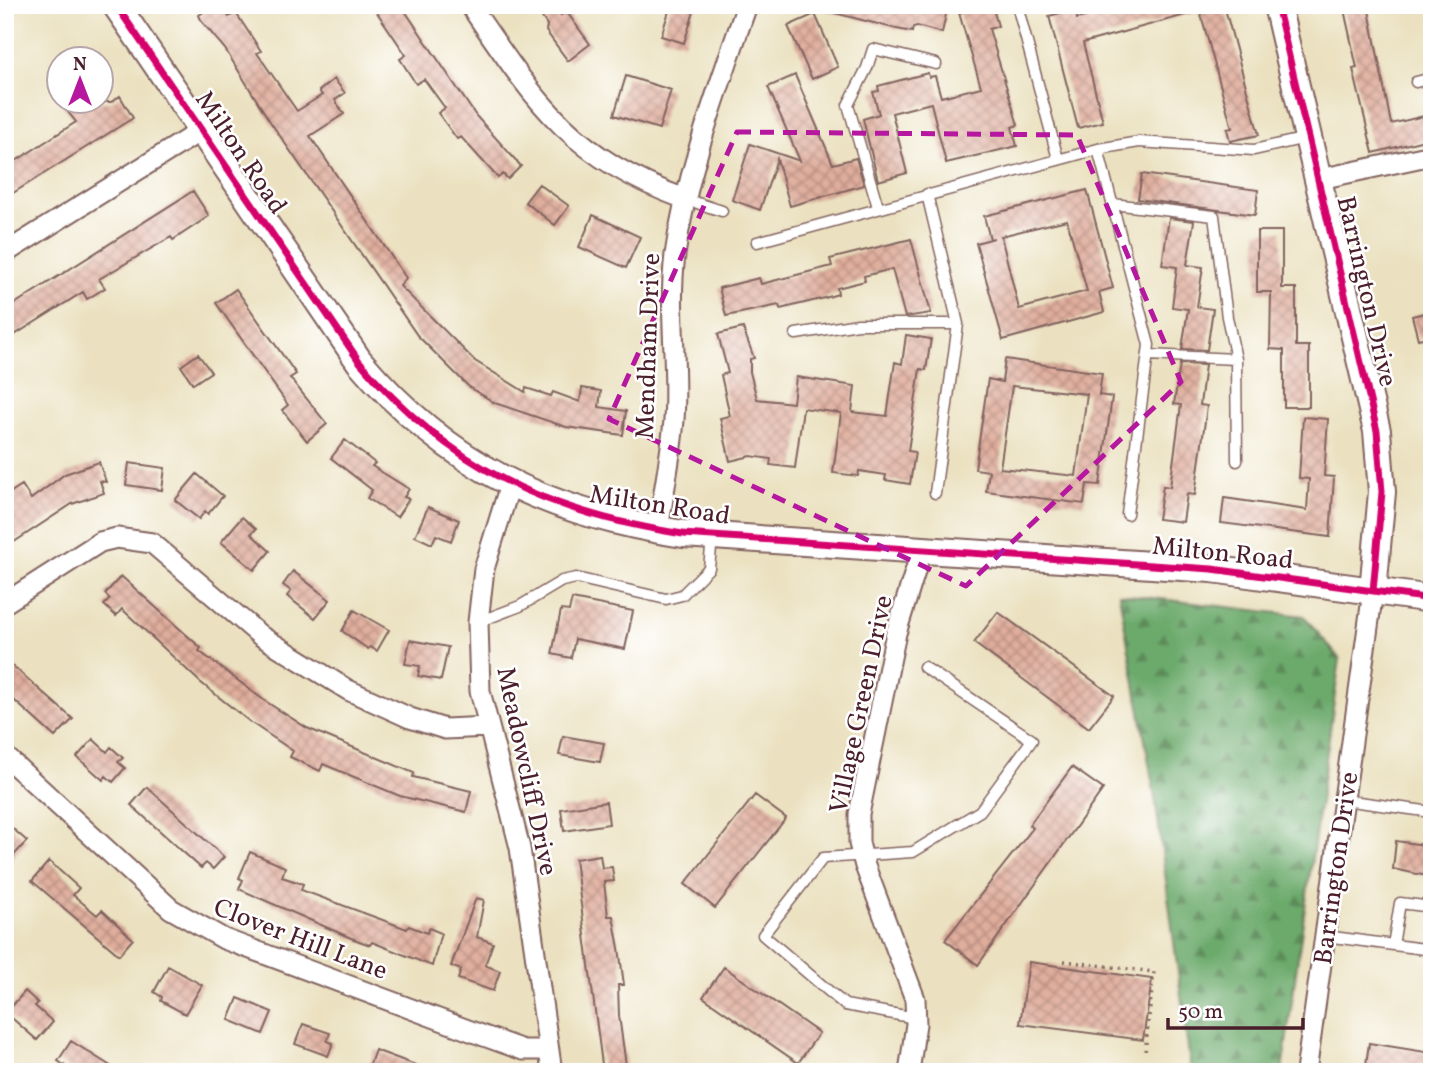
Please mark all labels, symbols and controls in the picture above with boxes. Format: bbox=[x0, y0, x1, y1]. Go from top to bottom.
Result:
north arrow bbox=[46, 46, 116, 116]
text: N bbox=[73, 52, 87, 78]
street label: Milton Road bbox=[186, 84, 295, 222]
street label: Barrington Drive bbox=[1327, 193, 1405, 390]
street label: Mendham Drive bbox=[628, 252, 670, 440]
street label: Milton Road bbox=[587, 477, 733, 535]
street label: Milton Road bbox=[1150, 529, 1295, 579]
street label: Village Green Drive bbox=[821, 592, 903, 817]
street label: Meadowcliff Drive bbox=[486, 664, 566, 879]
street label: Barrington Drive bbox=[1306, 769, 1368, 967]
street label: Clover Hill Lane bbox=[208, 890, 392, 990]
scale bar bbox=[1168, 986, 1302, 1030]
text: 50 m bbox=[1178, 998, 1223, 1027]

